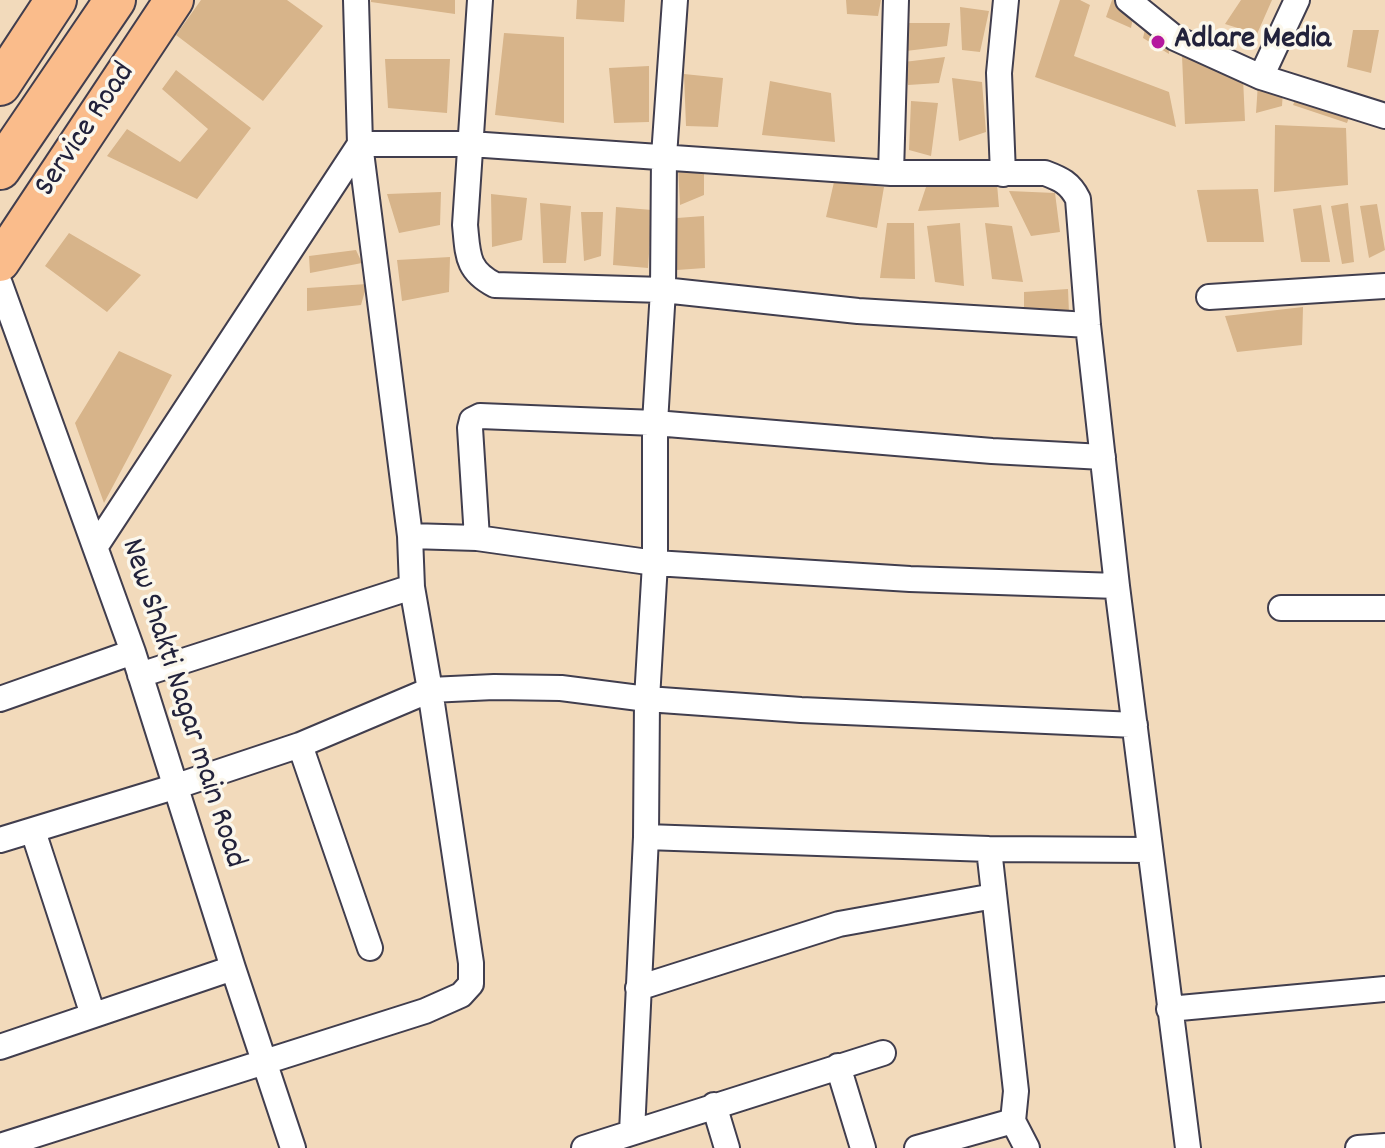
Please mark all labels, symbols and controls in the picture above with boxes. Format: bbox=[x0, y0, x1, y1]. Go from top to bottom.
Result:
place label: Adlare Media bbox=[1174, 23, 1331, 61]
marker: Adlare Media bbox=[1149, 33, 1167, 51]
street label: Service Road bbox=[28, 57, 146, 205]
street label: New Shakti Nagar main Road bbox=[110, 535, 252, 873]

